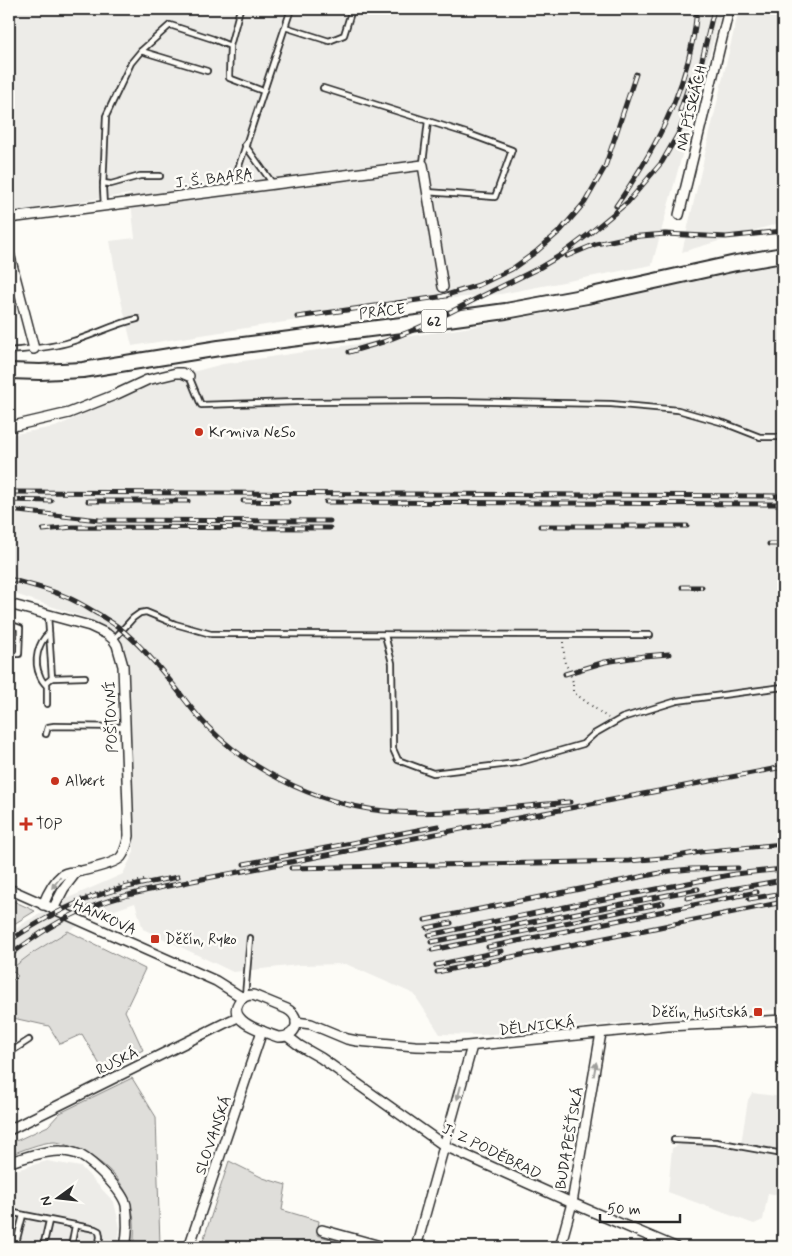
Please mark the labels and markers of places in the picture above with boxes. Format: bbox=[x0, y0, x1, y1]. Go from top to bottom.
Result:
place label: Krmiva NeSo bbox=[209, 423, 296, 443]
marker: Krmiva NeSo bbox=[193, 426, 205, 438]
place label: Albert bbox=[65, 772, 105, 792]
marker: Albert bbox=[49, 775, 61, 787]
place label: TOP bbox=[36, 815, 63, 835]
marker: TOP bbox=[20, 818, 32, 830]
place label: Děčín, Ryko bbox=[165, 930, 237, 950]
marker: Děčín, Ryko bbox=[149, 933, 161, 945]
place label: Děčín, Husitská bbox=[651, 1003, 748, 1023]
marker: Děčín, Husitská bbox=[752, 1006, 764, 1018]

